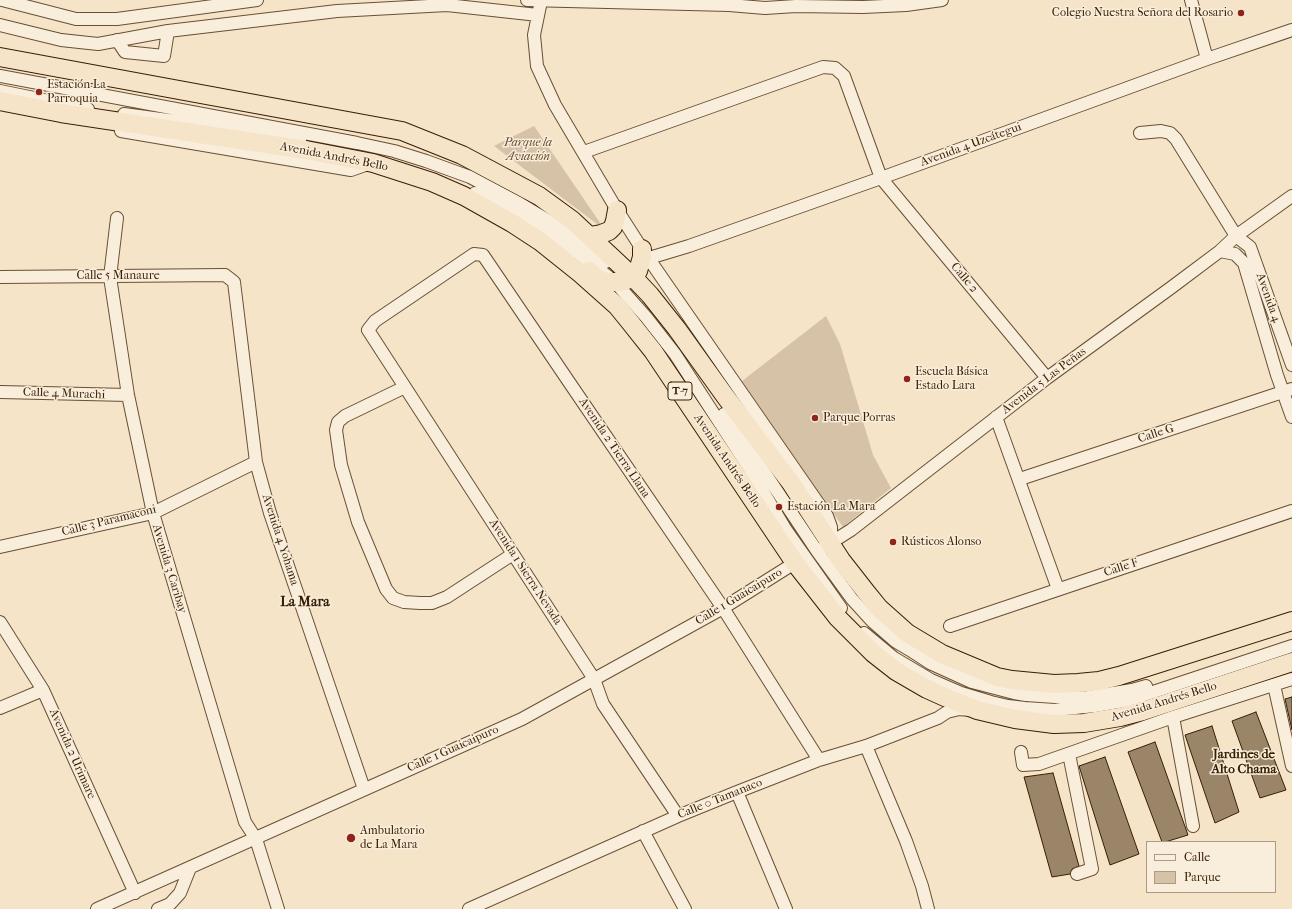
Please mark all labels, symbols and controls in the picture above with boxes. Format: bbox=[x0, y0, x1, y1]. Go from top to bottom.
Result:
place label: Colegio Nuestra Señora del Rosario bbox=[1052, 6, 1233, 20]
marker: Colegio Nuestra Señora del Rosario bbox=[1236, 8, 1246, 18]
place label: Estación La Parroquia bbox=[47, 78, 106, 106]
marker: Estación La Parroquia bbox=[34, 87, 44, 97]
street label: Avenida 4 Uzcátegui bbox=[918, 120, 1024, 170]
park label: Parque la Aviación bbox=[504, 136, 552, 164]
street label: Avenida Andrés Bello bbox=[279, 139, 389, 175]
street label: Calle 2 bbox=[947, 260, 981, 296]
street label: Calle 5 Manaure bbox=[76, 269, 160, 283]
street label: Avenida 4 bbox=[1252, 271, 1284, 325]
street label: Avenida 5 Las Peñas bbox=[999, 345, 1089, 417]
place label: Escuela Básica Estado Lara bbox=[915, 365, 988, 393]
marker: Escuela Básica Estado Lara bbox=[902, 374, 912, 384]
road number: T-7 bbox=[668, 382, 692, 400]
street label: Calle 4 Murachi bbox=[23, 385, 105, 403]
street label: Avenida 2 Tierra Llana bbox=[575, 395, 653, 501]
street label: Avenida Andrés Bello bbox=[690, 411, 764, 511]
place label: Parque Porras bbox=[823, 411, 895, 425]
marker: Parque Porras bbox=[810, 413, 820, 423]
street label: Calle G bbox=[1136, 421, 1176, 447]
street label: Avenida 4 Yohama bbox=[258, 493, 302, 587]
place label: Estación La Mara bbox=[787, 500, 875, 514]
street label: Calle 3 Paramaconi bbox=[60, 502, 158, 540]
marker: Estación La Mara bbox=[774, 502, 784, 512]
street label: Avenida 1 Sierra Nevada bbox=[485, 516, 565, 628]
street label: Avenida 3 Caribay bbox=[149, 523, 189, 615]
place label: Rústicos Alonso bbox=[901, 535, 981, 549]
marker: Rústicos Alonso bbox=[888, 537, 898, 547]
street label: Calle F bbox=[1102, 556, 1140, 580]
street label: Calle 1 Guaicaipuro bbox=[693, 565, 785, 629]
district label: La Mara bbox=[280, 595, 330, 611]
street label: Avenida Andrés Bello bbox=[1109, 679, 1219, 725]
street label: Avenida 2 Urimare bbox=[46, 707, 98, 801]
street label: Calle 1 Guaicaipuro bbox=[405, 722, 501, 776]
district label: Jardines de Alto Chama bbox=[1212, 747, 1276, 778]
street label: Calle 0 Tamanaco bbox=[676, 775, 764, 823]
place label: Ambulatorio de La Mara bbox=[360, 824, 424, 852]
marker: Ambulatorio de La Mara bbox=[345, 832, 357, 844]
legend bbox=[1146, 841, 1276, 893]
text: Calle bbox=[1184, 850, 1210, 864]
text: Parque bbox=[1184, 870, 1221, 884]

